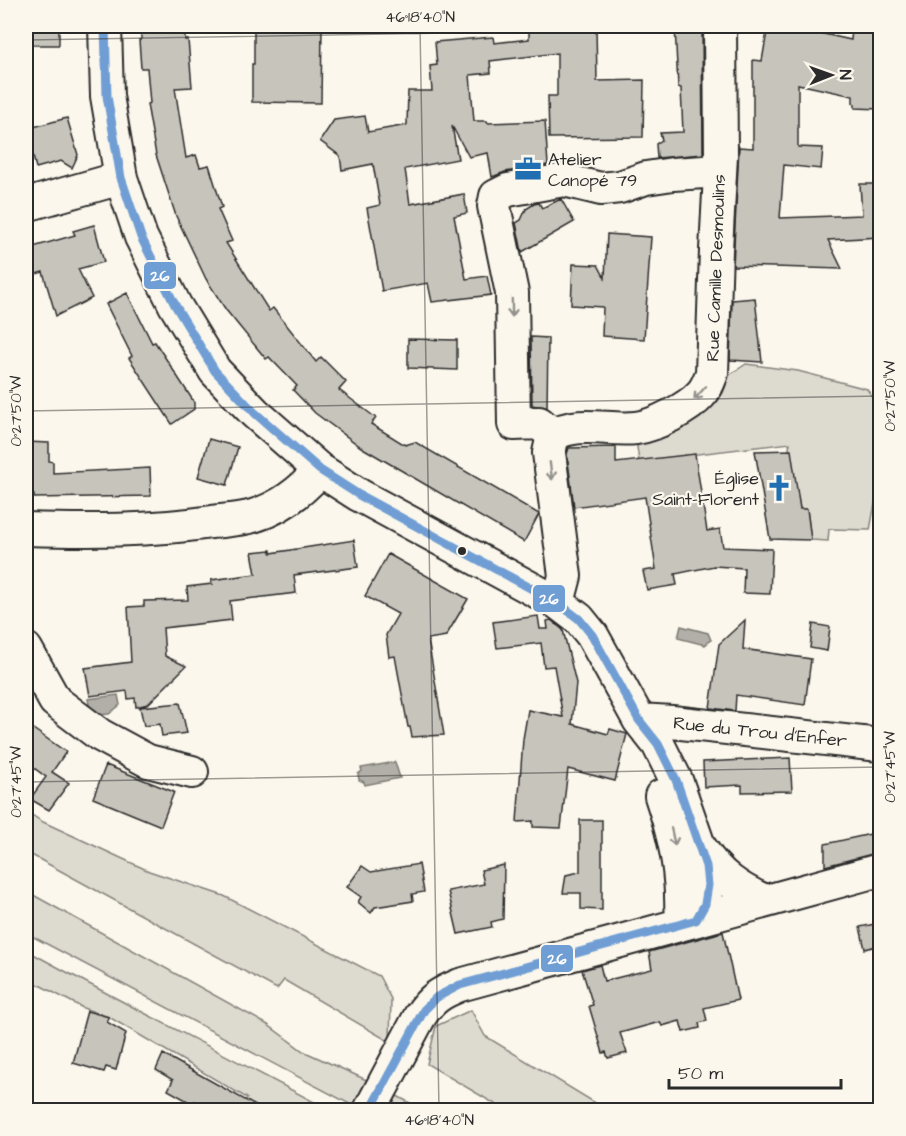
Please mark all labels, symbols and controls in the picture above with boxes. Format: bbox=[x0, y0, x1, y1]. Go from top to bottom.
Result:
text: 46°18'40"N bbox=[385, 7, 455, 28]
north arrow bbox=[801, 45, 861, 105]
text: N bbox=[834, 70, 856, 80]
place label: Atelier Canopé 79 bbox=[548, 147, 637, 193]
office icon: Atelier Canopé 79 bbox=[513, 154, 543, 184]
street label: Rue Camille Desmoulins bbox=[700, 174, 732, 362]
line badge: 26 bbox=[143, 261, 177, 290]
text: 26 bbox=[149, 265, 170, 287]
one-way arrow bbox=[507, 297, 518, 317]
text: 0°27'50"W bbox=[880, 361, 901, 431]
text: 0°27'50"W bbox=[6, 376, 27, 446]
one-way arrow bbox=[693, 386, 707, 401]
one-way arrow bbox=[546, 460, 557, 480]
place label: Église Saint-Florent bbox=[652, 466, 760, 512]
church icon: Église Saint-Florent bbox=[764, 473, 794, 503]
unlabelled marker bbox=[456, 545, 468, 557]
line badge: 26 bbox=[532, 584, 566, 613]
text: 26 bbox=[538, 588, 559, 610]
street label: Rue du Trou d'Enfer bbox=[672, 710, 848, 754]
text: 0°27'45"W bbox=[880, 731, 901, 803]
text: 0°27'45"W bbox=[6, 746, 27, 818]
one-way arrow bbox=[668, 826, 679, 846]
line badge: 26 bbox=[540, 944, 574, 973]
text: 26 bbox=[546, 948, 567, 970]
scale bar bbox=[669, 1052, 842, 1090]
text: 50 m bbox=[678, 1061, 723, 1086]
text: 46°18'40"N bbox=[404, 1110, 474, 1131]

